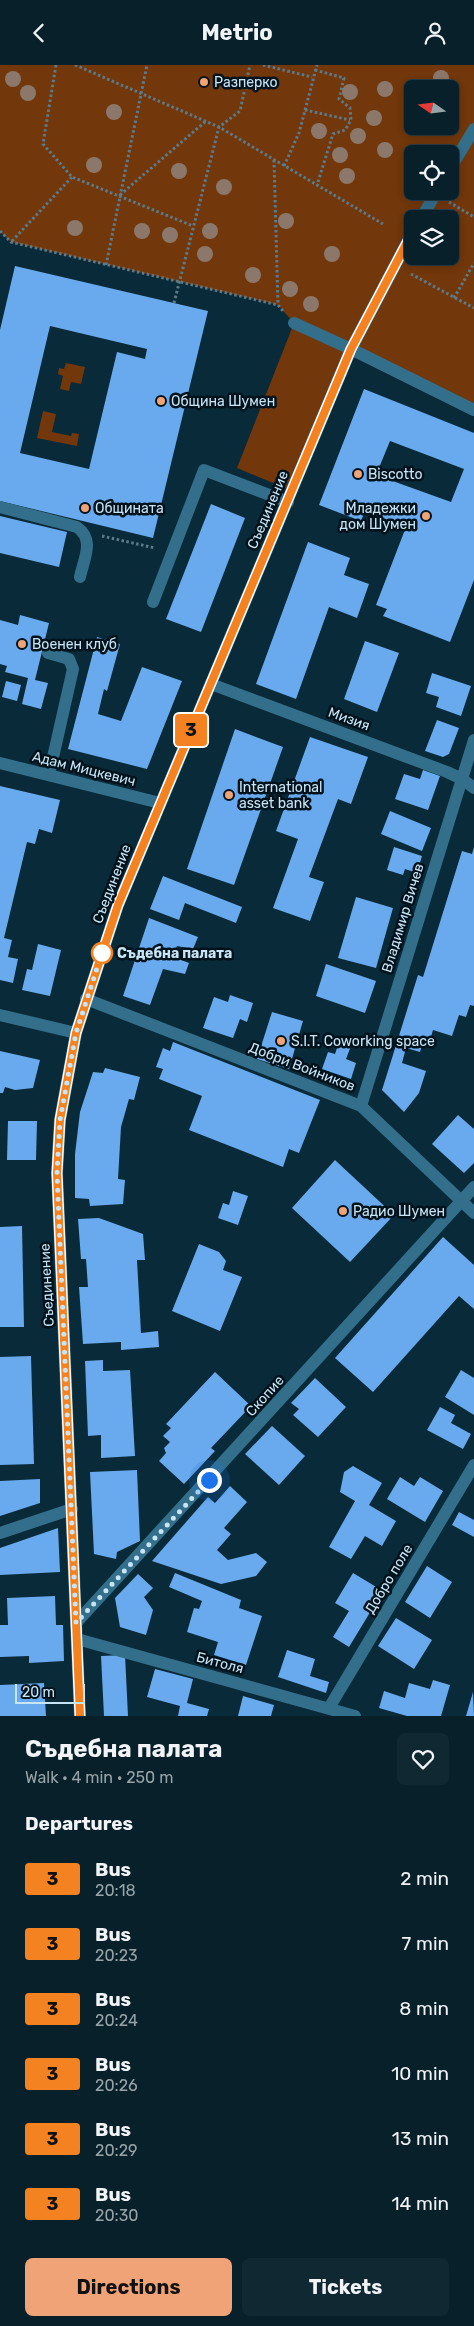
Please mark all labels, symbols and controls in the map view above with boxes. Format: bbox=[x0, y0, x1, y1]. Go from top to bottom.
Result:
icon: back bbox=[25, 19, 53, 47]
text: Metrio bbox=[201, 19, 273, 46]
icon: person bbox=[421, 19, 449, 47]
place label: Разперко bbox=[214, 74, 278, 91]
marker: Разперко bbox=[198, 76, 210, 88]
north arrow bbox=[404, 80, 459, 135]
map controls bbox=[404, 80, 459, 265]
button: locate bbox=[404, 145, 459, 200]
button: layers bbox=[404, 210, 459, 265]
place label: Община Шумен bbox=[171, 393, 275, 410]
marker: Община Шумен bbox=[155, 395, 167, 407]
place label: Biscotto bbox=[368, 466, 423, 483]
street label: Съединение bbox=[244, 468, 292, 552]
marker: Biscotto bbox=[352, 468, 364, 480]
place label: Общината bbox=[95, 500, 164, 517]
place label: Младежки дом Шумен bbox=[340, 500, 416, 533]
marker: Общината bbox=[79, 502, 91, 514]
marker: Младежки дом Шумен bbox=[420, 510, 432, 522]
place label: Военен клуб bbox=[32, 636, 117, 653]
marker: Военен клуб bbox=[16, 638, 28, 650]
street label: Мизия bbox=[326, 704, 372, 734]
line badge: 3 bbox=[175, 714, 207, 746]
text: 3 bbox=[185, 719, 197, 741]
street label: Адам Мицкевич bbox=[31, 748, 137, 790]
place label: International asset bank bbox=[239, 779, 323, 812]
marker: International asset bank bbox=[223, 789, 235, 801]
street label: Съединение bbox=[89, 842, 135, 926]
street label: Владимир Вичев bbox=[378, 861, 428, 975]
marker: Съдебна палата bbox=[91, 942, 113, 964]
place label: Съдебна палата bbox=[117, 945, 232, 962]
place label: S.I.T. Coworking space bbox=[291, 1033, 435, 1050]
marker: S.I.T. Coworking space bbox=[275, 1035, 287, 1047]
street label: Добри Войников bbox=[246, 1039, 358, 1095]
place label: Радио Шумен bbox=[353, 1203, 445, 1220]
marker: Радио Шумен bbox=[337, 1205, 349, 1217]
street label: Съединение bbox=[36, 1243, 58, 1327]
street label: Скопие bbox=[242, 1372, 288, 1420]
your location bbox=[197, 1468, 222, 1493]
street label: Добро поле bbox=[362, 1541, 416, 1617]
street label: Битоля bbox=[194, 1649, 246, 1677]
scale bar bbox=[15, 1681, 85, 1704]
text: 20 m bbox=[22, 1684, 55, 1701]
button: heart bbox=[397, 1733, 449, 1785]
text: Съдебна палата bbox=[25, 1735, 223, 1763]
text: Walk · 4 min · 250 m bbox=[25, 1768, 173, 1787]
text: Departures bbox=[25, 1812, 133, 1835]
text: Bus bbox=[95, 1858, 131, 1881]
text: 2 min bbox=[400, 1867, 449, 1890]
text: 3 bbox=[47, 1868, 58, 1890]
text: 20:18 bbox=[95, 1881, 136, 1900]
text: Bus bbox=[95, 1923, 131, 1946]
text: 7 min bbox=[402, 1932, 449, 1955]
text: 3 bbox=[47, 1933, 58, 1955]
text: 20:23 bbox=[95, 1946, 138, 1965]
text: Bus bbox=[95, 1988, 131, 2011]
text: 8 min bbox=[399, 1997, 449, 2020]
text: 3 bbox=[47, 1998, 58, 2020]
text: 20:24 bbox=[95, 2011, 138, 2030]
text: Bus bbox=[95, 2053, 131, 2076]
text: 10 min bbox=[391, 2062, 449, 2085]
text: 3 bbox=[47, 2063, 58, 2085]
text: 20:26 bbox=[95, 2076, 138, 2095]
text: Bus bbox=[95, 2118, 131, 2141]
text: 13 min bbox=[392, 2127, 449, 2150]
text: 3 bbox=[47, 2128, 58, 2150]
text: 20:29 bbox=[95, 2141, 138, 2160]
text: Bus bbox=[95, 2183, 131, 2206]
text: 14 min bbox=[391, 2192, 449, 2215]
text: 3 bbox=[47, 2193, 58, 2215]
text: 20:30 bbox=[95, 2206, 138, 2225]
button: Directions bbox=[25, 2258, 232, 2316]
button: Tickets bbox=[242, 2258, 449, 2316]

